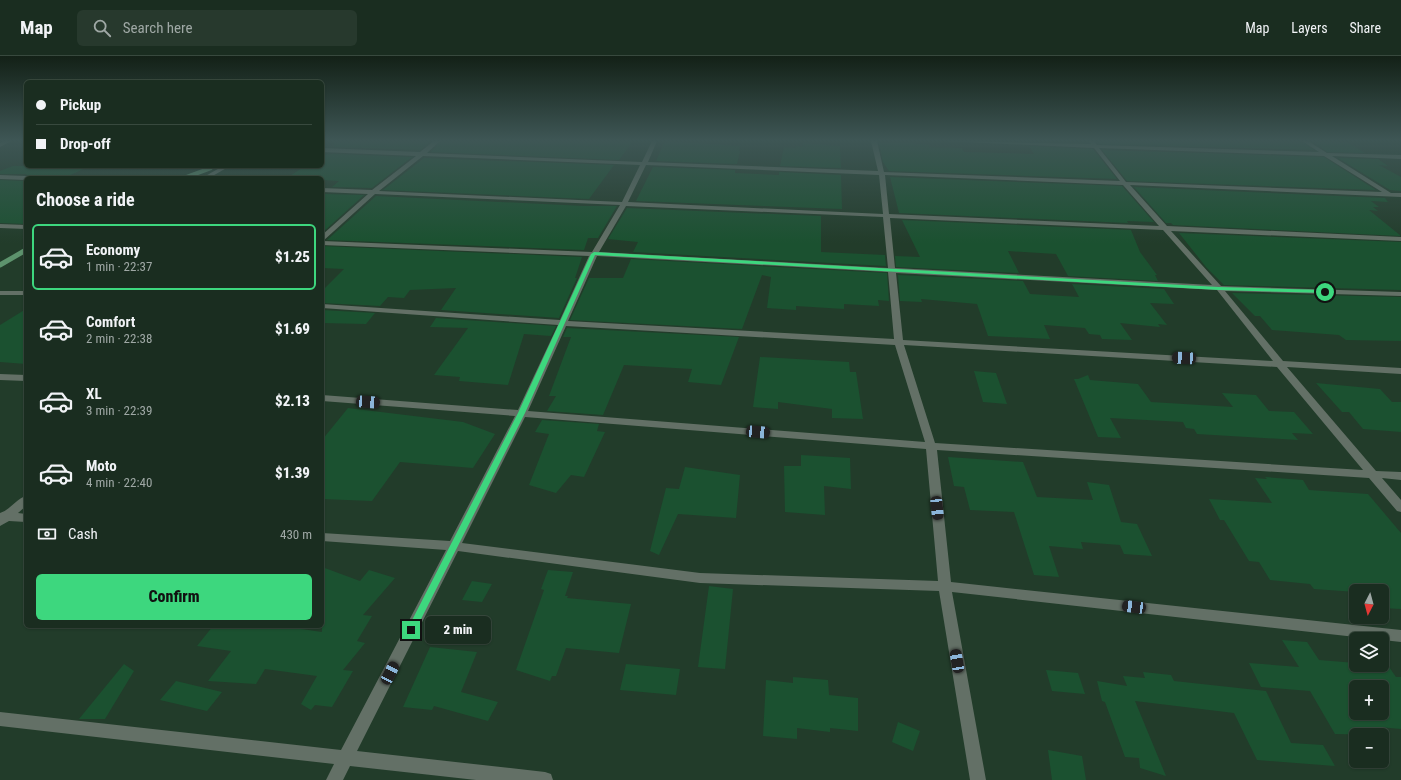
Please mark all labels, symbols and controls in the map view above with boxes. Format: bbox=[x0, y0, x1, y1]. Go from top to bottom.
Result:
search box bbox=[77, 10, 357, 46]
text: Map bbox=[20, 16, 53, 39]
icon: search bbox=[91, 17, 113, 39]
text: Search here bbox=[123, 19, 193, 37]
text: Map bbox=[1245, 20, 1269, 36]
text: Layers bbox=[1291, 20, 1328, 36]
text: Share bbox=[1350, 20, 1381, 36]
text: Pickup bbox=[60, 96, 101, 114]
text: Drop-off bbox=[60, 135, 111, 153]
text: Choose a ride bbox=[36, 189, 135, 210]
icon: car bbox=[38, 239, 74, 275]
text: Economy bbox=[86, 241, 140, 259]
text: $1.25 bbox=[275, 248, 310, 266]
text: 1 min · 22:37 bbox=[86, 259, 152, 274]
route start bbox=[1316, 283, 1334, 301]
icon: car bbox=[38, 311, 74, 347]
text: Comfort bbox=[86, 313, 135, 331]
text: $1.69 bbox=[275, 320, 310, 338]
text: 2 min · 22:38 bbox=[86, 331, 152, 346]
car bbox=[1172, 351, 1196, 365]
icon: car bbox=[38, 383, 74, 419]
text: XL bbox=[86, 385, 102, 403]
text: $2.13 bbox=[275, 392, 310, 410]
car bbox=[356, 395, 380, 409]
text: 3 min · 22:39 bbox=[86, 403, 152, 418]
car bbox=[746, 425, 770, 439]
icon: car bbox=[38, 455, 74, 491]
text: Moto bbox=[86, 457, 117, 475]
text: $1.39 bbox=[275, 464, 310, 482]
text: 4 min · 22:40 bbox=[86, 475, 152, 490]
car bbox=[930, 495, 944, 521]
icon: cash bbox=[36, 523, 58, 545]
text: Cash bbox=[68, 525, 98, 543]
text: 430 m bbox=[280, 527, 312, 542]
button: Confirm bbox=[36, 574, 312, 620]
north arrow bbox=[1349, 584, 1389, 624]
map controls bbox=[1349, 584, 1389, 768]
car bbox=[1121, 600, 1147, 614]
callout: 2 min bbox=[425, 616, 491, 644]
route end bbox=[402, 621, 420, 639]
text: 2 min bbox=[444, 622, 472, 637]
button: layers bbox=[1349, 632, 1389, 672]
car bbox=[949, 648, 965, 674]
car bbox=[379, 660, 401, 686]
button: + bbox=[1349, 680, 1389, 720]
button: − bbox=[1349, 728, 1389, 768]

